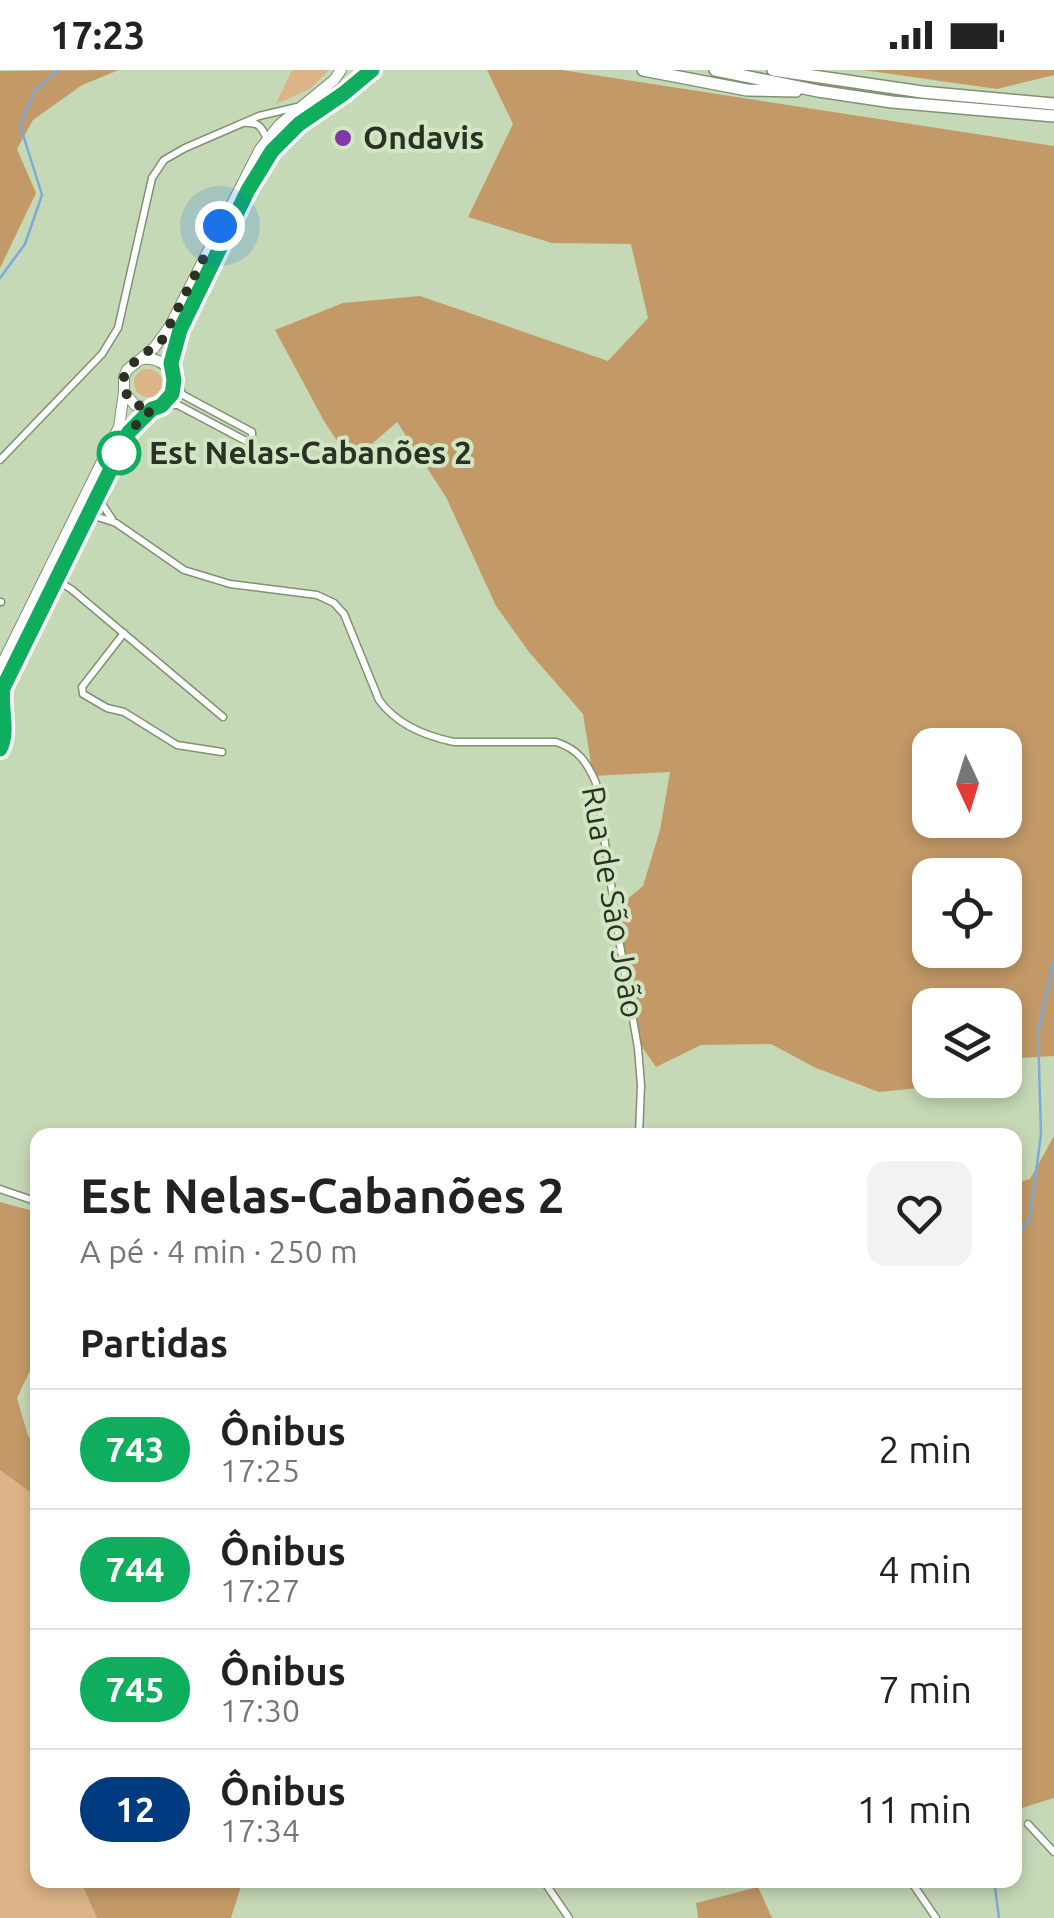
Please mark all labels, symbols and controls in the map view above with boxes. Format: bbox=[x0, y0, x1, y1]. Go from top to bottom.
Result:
text: 17:23 bbox=[50, 14, 145, 56]
place label: Ondavis bbox=[363, 119, 484, 155]
marker: Ondavis bbox=[332, 127, 354, 149]
your location bbox=[195, 201, 245, 251]
marker: Est Nelas-Cabanões 2 bbox=[98, 432, 140, 474]
place label: Est Nelas-Cabanões 2 bbox=[149, 434, 472, 470]
north arrow bbox=[912, 728, 1022, 838]
map controls bbox=[912, 728, 1022, 1098]
street label: Rua de São João bbox=[576, 783, 652, 1020]
button: locate bbox=[912, 858, 1022, 968]
button: layers bbox=[912, 988, 1022, 1098]
button: heart bbox=[867, 1161, 972, 1266]
text: Est Nelas-Cabanões 2 bbox=[80, 1168, 565, 1222]
text: A pé · 4 min · 250 m bbox=[80, 1233, 358, 1269]
text: Partidas bbox=[80, 1322, 228, 1364]
text: Ônibus bbox=[220, 1410, 346, 1452]
text: 2 min bbox=[878, 1428, 972, 1470]
text: 743 bbox=[105, 1429, 165, 1469]
text: 17:25 bbox=[220, 1452, 300, 1488]
text: Ônibus bbox=[220, 1530, 346, 1572]
text: 4 min bbox=[878, 1548, 972, 1590]
text: 744 bbox=[105, 1549, 165, 1589]
text: 17:27 bbox=[220, 1572, 300, 1608]
text: Ônibus bbox=[220, 1650, 346, 1692]
text: 7 min bbox=[878, 1668, 972, 1710]
text: 745 bbox=[105, 1669, 165, 1709]
text: 17:30 bbox=[220, 1692, 300, 1728]
text: Ônibus bbox=[220, 1770, 346, 1812]
text: 11 min bbox=[857, 1788, 972, 1830]
text: 12 bbox=[115, 1789, 155, 1829]
text: 17:34 bbox=[220, 1812, 300, 1848]

